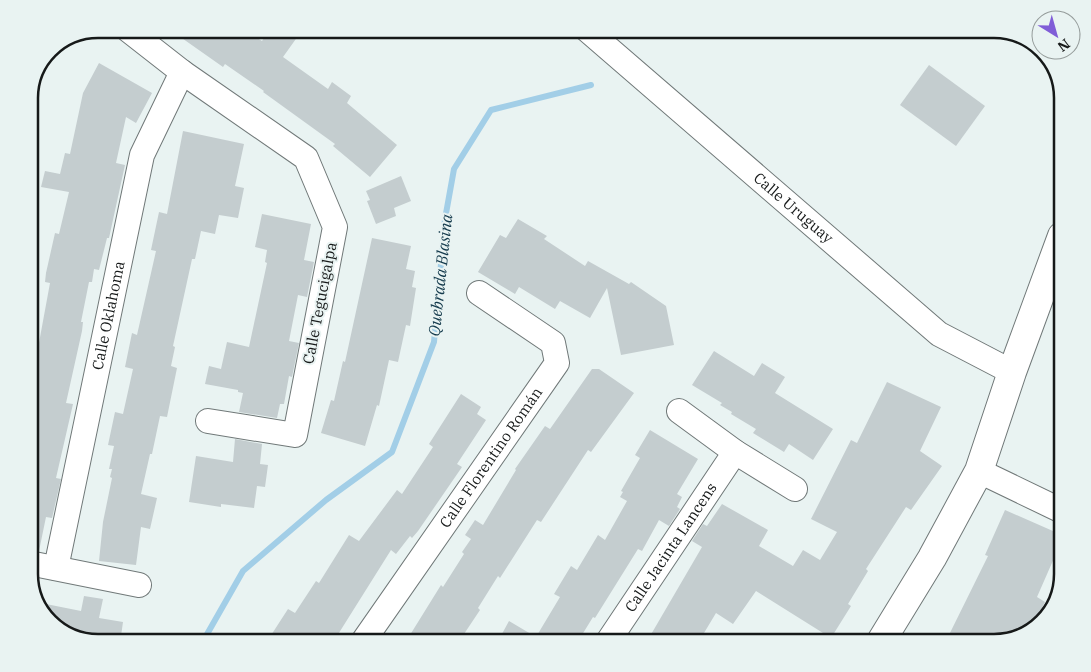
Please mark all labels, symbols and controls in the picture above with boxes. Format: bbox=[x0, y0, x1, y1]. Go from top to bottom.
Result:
north arrow bbox=[1031, 10, 1081, 60]
text: N bbox=[1054, 35, 1074, 56]
street label: Calle Uruguay bbox=[750, 168, 837, 247]
water label: Quebrada Blasina bbox=[424, 213, 456, 337]
street label: Calle Tegucigalpa bbox=[298, 240, 341, 365]
street label: Calle Oklahoma bbox=[87, 259, 129, 372]
street label: Calle Florentino Román bbox=[435, 383, 547, 531]
street label: Calle Jacinta Lancens bbox=[620, 479, 721, 615]

